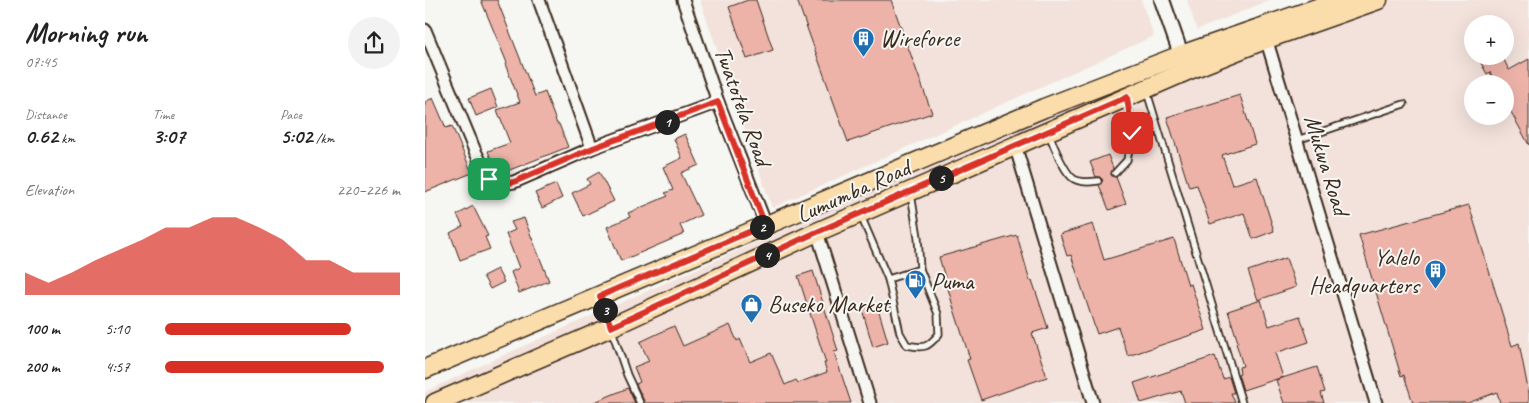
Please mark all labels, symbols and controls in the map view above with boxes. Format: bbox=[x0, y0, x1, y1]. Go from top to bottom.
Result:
text: Morning run bbox=[25, 15, 147, 50]
map controls bbox=[1464, 15, 1514, 125]
button: + bbox=[1464, 15, 1514, 65]
button: share bbox=[348, 17, 400, 69]
place label: Wireforce bbox=[880, 23, 962, 53]
building icon: Wireforce bbox=[852, 26, 876, 57]
street label: Twatotela Road bbox=[708, 42, 780, 173]
text: 07:45 bbox=[25, 52, 57, 72]
button: − bbox=[1464, 75, 1514, 125]
text: Distance bbox=[25, 106, 67, 123]
text: Time bbox=[153, 106, 174, 123]
text: Pace bbox=[280, 106, 302, 123]
pin: 1 bbox=[655, 110, 679, 134]
street label: Mukwa Road bbox=[1298, 111, 1357, 222]
pin bbox=[1111, 112, 1153, 154]
text: 1 bbox=[664, 114, 671, 131]
icon: check bbox=[1118, 119, 1146, 147]
text: 0.62 bbox=[25, 123, 58, 149]
text: 3:07 bbox=[153, 123, 185, 149]
text: 5:02 bbox=[280, 123, 313, 149]
text: km bbox=[58, 130, 75, 147]
text: /km bbox=[313, 130, 334, 147]
street label: Lumumba Road bbox=[791, 151, 918, 229]
pin bbox=[468, 158, 510, 200]
icon: arrive bbox=[475, 165, 503, 193]
pin: 5 bbox=[929, 166, 953, 190]
text: 5 bbox=[938, 170, 945, 187]
text: Elevation bbox=[25, 180, 74, 200]
text: 220–226 m bbox=[337, 180, 400, 200]
pin: 2 bbox=[749, 214, 775, 240]
text: 2 bbox=[759, 219, 766, 236]
pin: 4 bbox=[755, 242, 779, 268]
place label: Yalelo Headquarters bbox=[1309, 242, 1421, 300]
text: 4 bbox=[764, 247, 771, 264]
building icon: Yalelo Headquarters bbox=[1423, 259, 1447, 290]
place label: Puma bbox=[931, 266, 975, 296]
fuel station icon: Puma bbox=[903, 269, 927, 300]
place label: Buseko Market bbox=[768, 289, 891, 319]
shop icon: Buseko Market bbox=[740, 292, 764, 323]
pin: 3 bbox=[593, 298, 617, 322]
text: 3 bbox=[602, 302, 609, 319]
text: 100 m bbox=[25, 319, 60, 339]
text: 5:10 bbox=[105, 319, 130, 339]
text: 200 m bbox=[25, 357, 60, 377]
text: 4:57 bbox=[105, 357, 130, 377]

